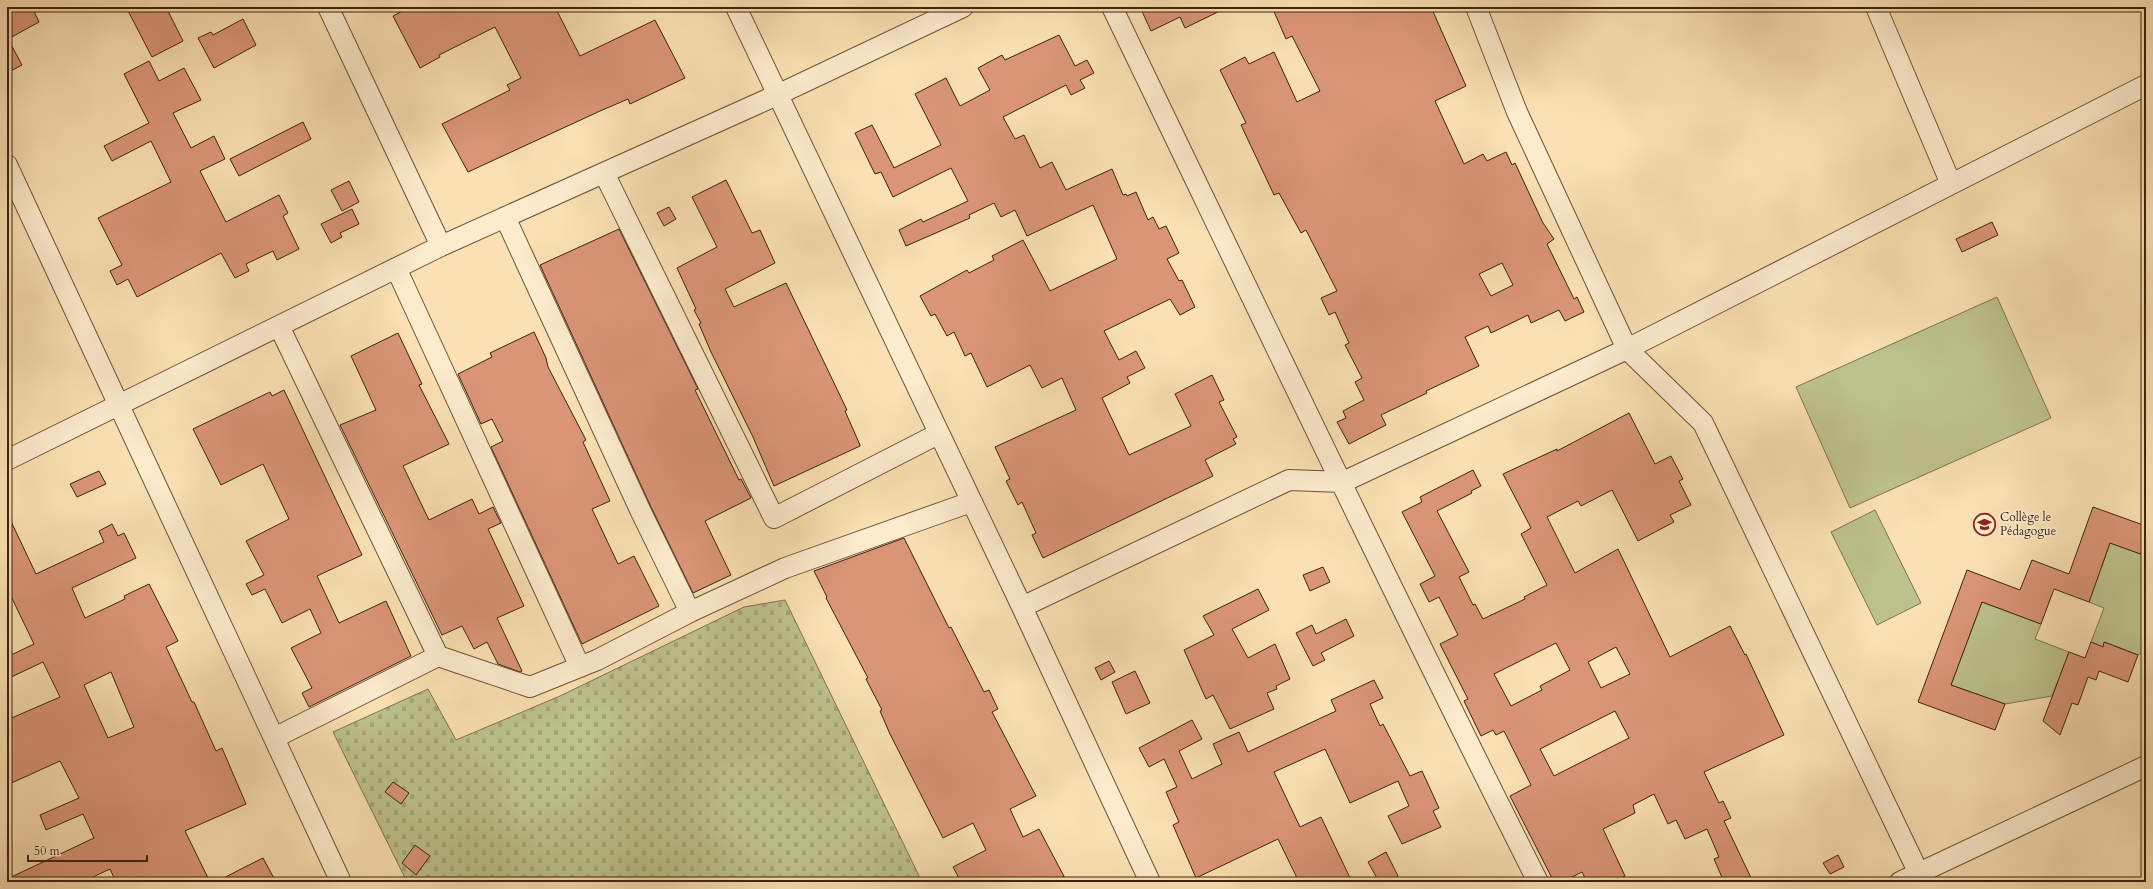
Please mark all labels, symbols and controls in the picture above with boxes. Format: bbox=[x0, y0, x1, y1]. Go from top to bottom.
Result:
place label: Collège le Pédagogue bbox=[2000, 509, 2056, 539]
school or university icon: Collège le Pédagogue bbox=[1971, 511, 1997, 537]
scale bar bbox=[28, 837, 147, 863]
text: 50 m bbox=[34, 843, 61, 859]

